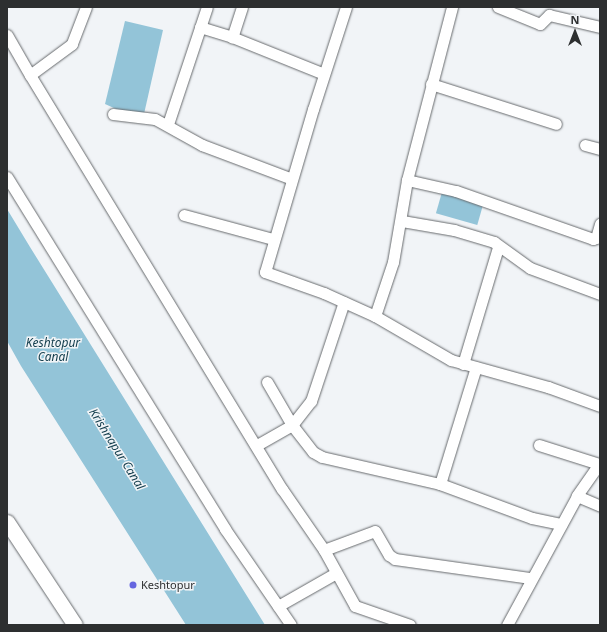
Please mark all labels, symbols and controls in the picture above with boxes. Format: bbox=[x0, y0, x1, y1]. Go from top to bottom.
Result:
north arrow bbox=[555, 12, 595, 52]
text: N bbox=[571, 12, 579, 27]
water label: Keshtopur Canal bbox=[26, 336, 80, 364]
water label: Krishnapur Canal bbox=[86, 406, 148, 492]
place label: Keshtopur bbox=[141, 578, 195, 592]
marker: Keshtopur bbox=[128, 580, 138, 590]

